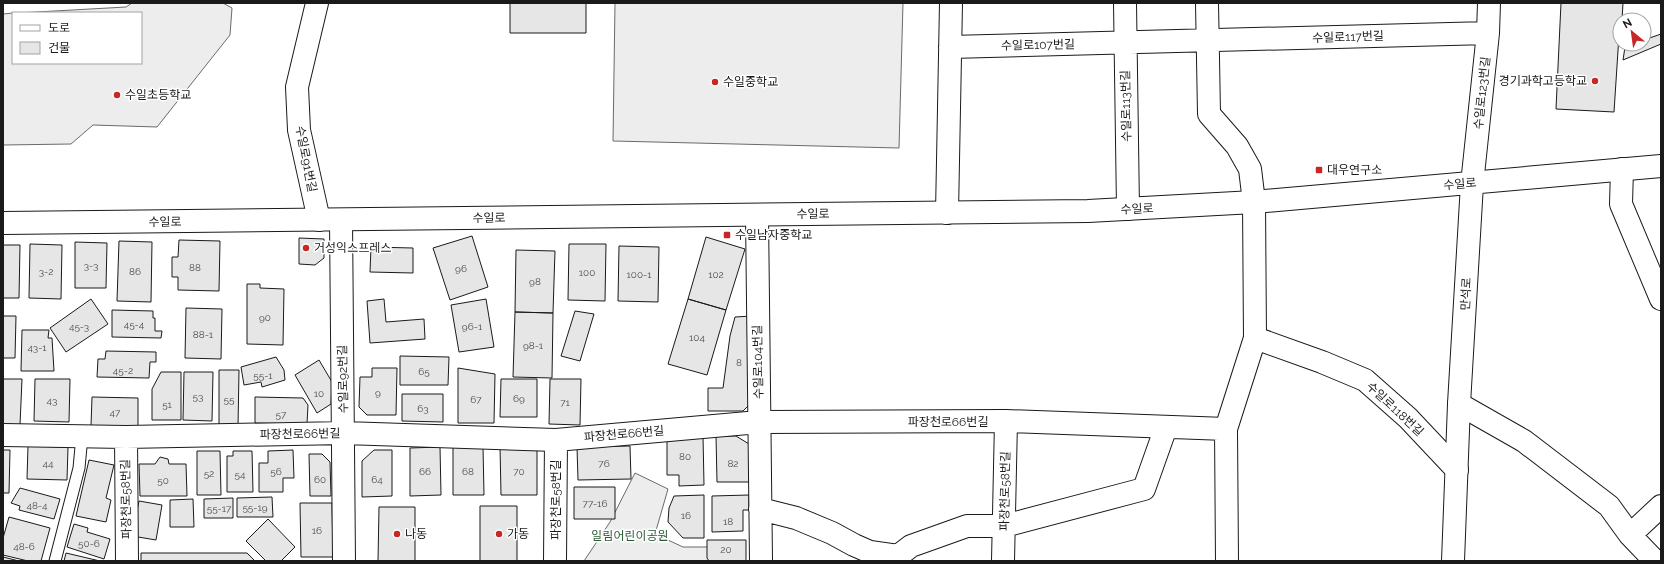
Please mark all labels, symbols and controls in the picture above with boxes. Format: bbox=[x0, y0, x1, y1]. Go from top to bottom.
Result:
legend bbox=[12, 12, 142, 64]
north arrow bbox=[1612, 12, 1652, 52]
text: N bbox=[1621, 16, 1634, 31]
text: 도로 bbox=[48, 21, 70, 35]
street label: 수일로117번길 bbox=[1312, 29, 1384, 45]
street label: 수일로107번길 bbox=[1001, 37, 1075, 53]
text: 건물 bbox=[48, 41, 70, 55]
street label: 수일로123번길 bbox=[1471, 56, 1493, 130]
street label: 수일로113번길 bbox=[1118, 70, 1134, 142]
place label: 경기과학고등학교 bbox=[1499, 74, 1587, 88]
place label: 수일중학교 bbox=[723, 75, 778, 89]
marker: 경기과학고등학교 bbox=[1590, 76, 1600, 86]
marker: 수일중학교 bbox=[710, 77, 720, 87]
place label: 수일초등학교 bbox=[125, 88, 191, 102]
marker: 수일초등학교 bbox=[112, 90, 122, 100]
street label: 수일로91번길 bbox=[293, 125, 319, 193]
place label: 대우연구소 bbox=[1327, 163, 1382, 177]
marker: 대우연구소 bbox=[1314, 165, 1324, 175]
street label: 수일로 bbox=[1443, 176, 1477, 192]
street label: 수일로 bbox=[1120, 201, 1154, 217]
street label: 수일로 bbox=[796, 207, 830, 221]
street label: 수일로 bbox=[472, 211, 506, 225]
street label: 수일로 bbox=[148, 215, 182, 229]
place label: 수일남자중학교 bbox=[735, 228, 812, 242]
marker: 수일남자중학교 bbox=[722, 230, 732, 240]
place label: 거성익스프레스 bbox=[314, 241, 391, 255]
marker: 거성익스프레스 bbox=[301, 243, 311, 253]
house number: 3-3 bbox=[84, 260, 98, 271]
house number: 88 bbox=[189, 262, 201, 273]
house number: 96 bbox=[455, 263, 467, 274]
house number: 3-2 bbox=[39, 266, 53, 277]
house number: 86 bbox=[129, 266, 141, 277]
house number: 100 bbox=[579, 267, 595, 278]
house number: 100-1 bbox=[627, 269, 652, 280]
house number: 102 bbox=[708, 269, 724, 280]
house number: 98 bbox=[529, 276, 541, 287]
street label: 만석로 bbox=[1458, 277, 1474, 311]
house number: 90 bbox=[259, 312, 271, 323]
house number: 45-4 bbox=[124, 319, 145, 330]
house number: 45-3 bbox=[69, 321, 89, 332]
house number: 96-1 bbox=[462, 321, 483, 332]
street label: 수일로104번길 bbox=[750, 325, 766, 399]
house number: 88-1 bbox=[193, 329, 214, 340]
house number: 104 bbox=[689, 332, 705, 343]
house number: 98-1 bbox=[523, 340, 544, 351]
house number: 43-1 bbox=[27, 342, 47, 353]
street label: 수일로92번길 bbox=[335, 345, 351, 413]
house number: 8 bbox=[736, 357, 742, 368]
house number: 45-2 bbox=[113, 365, 133, 376]
house number: 65 bbox=[418, 366, 430, 377]
house number: 55-1 bbox=[253, 370, 273, 381]
street label: 수일로118번길 bbox=[1364, 379, 1426, 439]
house number: 9 bbox=[375, 387, 381, 398]
house number: 10 bbox=[314, 388, 324, 399]
house number: 53 bbox=[193, 391, 203, 402]
house number: 69 bbox=[513, 393, 525, 404]
house number: 55 bbox=[224, 394, 235, 405]
house number: 67 bbox=[470, 394, 482, 405]
house number: 43 bbox=[47, 395, 57, 406]
house number: 71 bbox=[560, 397, 571, 408]
house number: 51 bbox=[162, 399, 173, 410]
house number: 63 bbox=[417, 403, 429, 414]
house number: 47 bbox=[110, 407, 121, 418]
house number: 57 bbox=[276, 409, 287, 420]
street label: 파장천로66번길 bbox=[908, 415, 988, 429]
street label: 파장천로66번길 bbox=[583, 424, 665, 444]
street label: 파장천로66번길 bbox=[260, 426, 340, 442]
house number: 80 bbox=[679, 451, 691, 462]
street label: 파장천로58번길 bbox=[997, 451, 1013, 531]
house number: 44 bbox=[43, 458, 54, 469]
house number: 76 bbox=[598, 458, 610, 469]
house number: 82 bbox=[727, 458, 739, 469]
street label: 파장천로58번길 bbox=[118, 459, 134, 539]
street label: 파장천로58번길 bbox=[549, 460, 563, 540]
house number: 56 bbox=[270, 466, 282, 477]
house number: 66 bbox=[419, 466, 431, 477]
house number: 68 bbox=[462, 466, 474, 477]
house number: 70 bbox=[513, 466, 525, 477]
house number: 52 bbox=[204, 468, 214, 479]
house number: 54 bbox=[235, 469, 246, 480]
house number: 60 bbox=[314, 474, 326, 485]
house number: 64 bbox=[371, 474, 383, 485]
house number: 50 bbox=[157, 475, 169, 486]
house number: 77-16 bbox=[583, 498, 607, 509]
house number: 48-4 bbox=[26, 500, 48, 511]
house number: 55-19 bbox=[242, 502, 268, 513]
house number: 55-17 bbox=[207, 503, 232, 514]
house number: 16 bbox=[681, 510, 691, 521]
house number: 18 bbox=[723, 516, 733, 527]
house number: 16 bbox=[312, 525, 322, 536]
place label: 나동 bbox=[405, 527, 427, 541]
place label: 가동 bbox=[507, 527, 529, 541]
marker: 나동 bbox=[392, 529, 402, 539]
marker: 가동 bbox=[494, 529, 504, 539]
park label: 일림어린이공원 bbox=[591, 529, 669, 543]
house number: 50-6 bbox=[78, 538, 100, 549]
house number: 48-6 bbox=[13, 541, 35, 552]
house number: 20 bbox=[720, 544, 732, 555]

